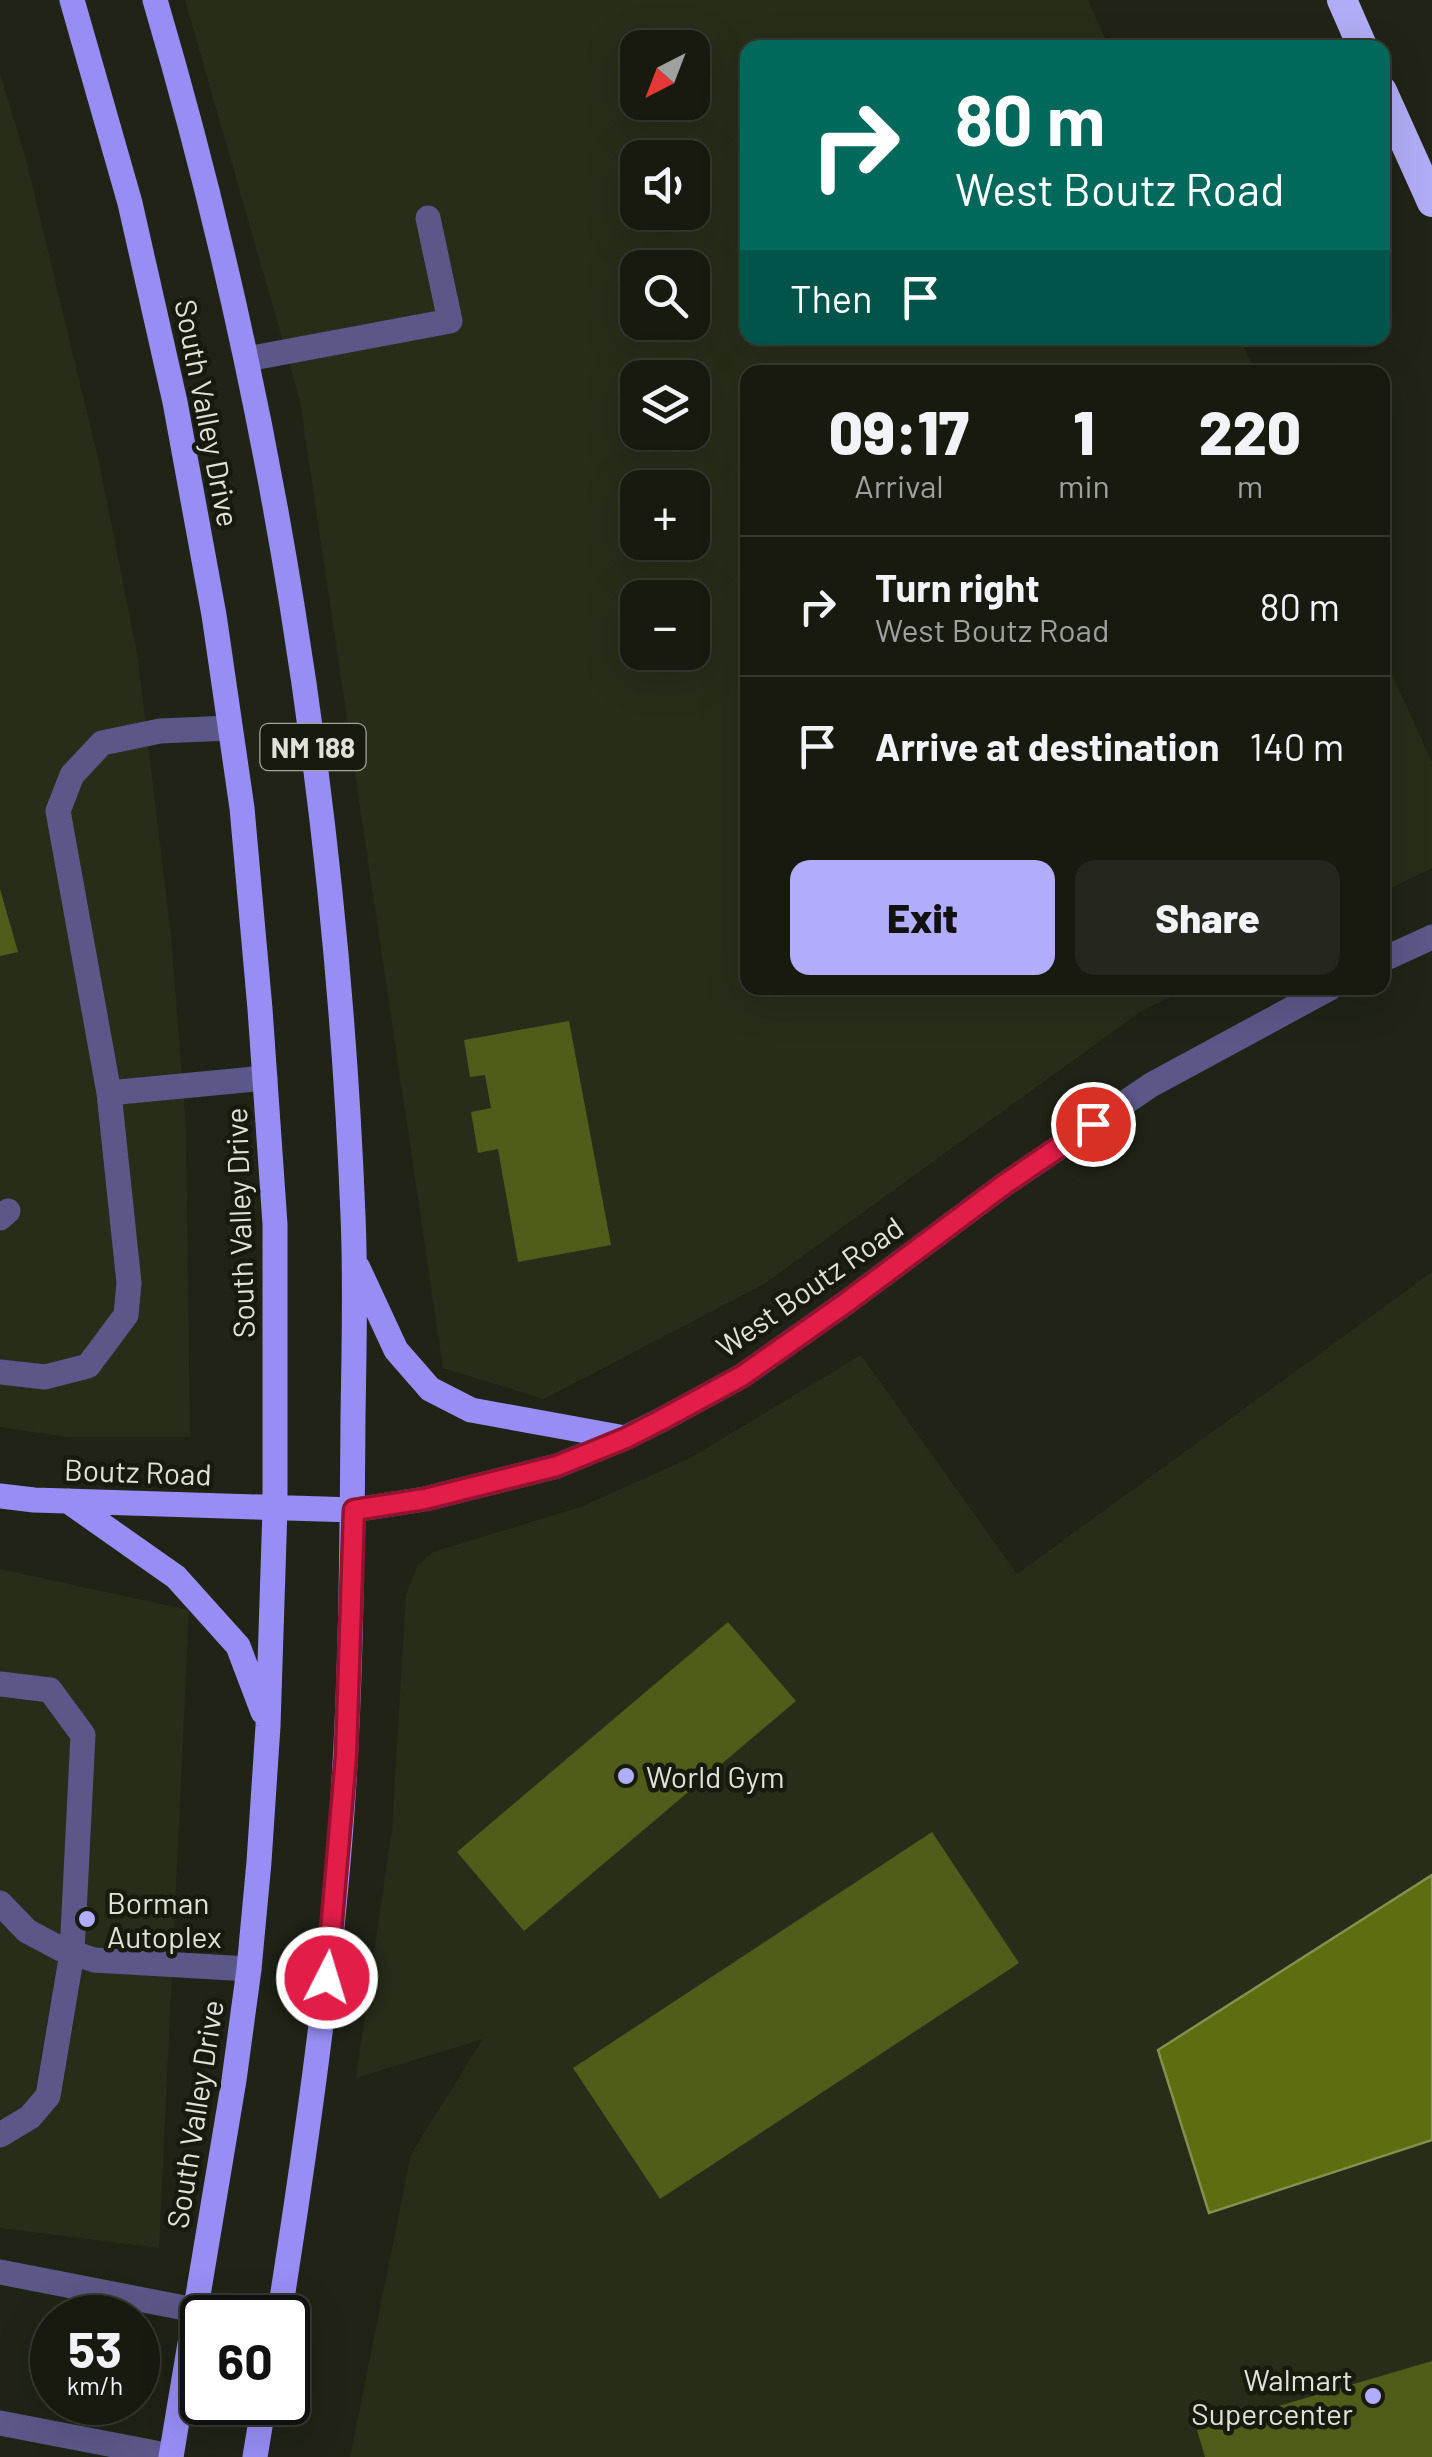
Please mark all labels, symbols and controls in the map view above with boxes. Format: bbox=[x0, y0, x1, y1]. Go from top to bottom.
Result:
north arrow bbox=[620, 30, 710, 120]
map controls bbox=[620, 30, 710, 670]
text: 80 m bbox=[955, 76, 1105, 160]
icon: right bbox=[790, 80, 920, 210]
button: sound bbox=[620, 140, 710, 230]
text: West Boutz Road bbox=[955, 161, 1285, 215]
button: search bbox=[620, 250, 710, 340]
icon: arrive bbox=[893, 270, 948, 325]
text: Then bbox=[790, 275, 873, 321]
street label: South Valley Drive bbox=[168, 296, 248, 530]
button: layers bbox=[620, 360, 710, 450]
text: 09:17 bbox=[829, 395, 969, 467]
text: 1 bbox=[1073, 395, 1095, 467]
text: 220 bbox=[1199, 395, 1301, 467]
text: Arrival bbox=[854, 466, 944, 504]
text: min bbox=[1058, 466, 1110, 504]
text: m bbox=[1237, 466, 1263, 504]
button: + bbox=[620, 470, 710, 560]
text: Turn right bbox=[875, 564, 1040, 610]
icon: right bbox=[790, 579, 845, 634]
button: − bbox=[620, 580, 710, 670]
text: 80 m bbox=[1260, 583, 1340, 629]
text: West Boutz Road bbox=[875, 610, 1109, 648]
icon: arrive bbox=[790, 719, 845, 774]
text: Arrive at destination bbox=[875, 723, 1220, 769]
text: 140 m bbox=[1250, 723, 1344, 769]
road number: NM 188 bbox=[260, 724, 366, 770]
button: Exit bbox=[790, 860, 1055, 975]
button: Share bbox=[1075, 860, 1340, 975]
pin bbox=[1051, 1082, 1136, 1167]
icon: arrive bbox=[1066, 1097, 1121, 1152]
street label: South Valley Drive bbox=[217, 1107, 261, 1339]
street label: West Boutz Road bbox=[709, 1208, 909, 1364]
street label: Boutz Road bbox=[63, 1450, 213, 1492]
place label: World Gym bbox=[646, 1758, 784, 1794]
marker: World Gym bbox=[615, 1765, 637, 1787]
place label: Borman Autoplex bbox=[107, 1884, 221, 1954]
marker: Borman Autoplex bbox=[76, 1908, 98, 1930]
position arrow bbox=[275, 1926, 379, 2030]
street label: South Valley Drive bbox=[158, 1997, 230, 2231]
speed limit sign: 60 bbox=[180, 2295, 310, 2425]
text: 53 bbox=[68, 2318, 122, 2378]
place label: Walmart Supercenter bbox=[1191, 2361, 1353, 2431]
text: km/h bbox=[67, 2370, 123, 2400]
marker: Walmart Supercenter bbox=[1362, 2385, 1384, 2407]

